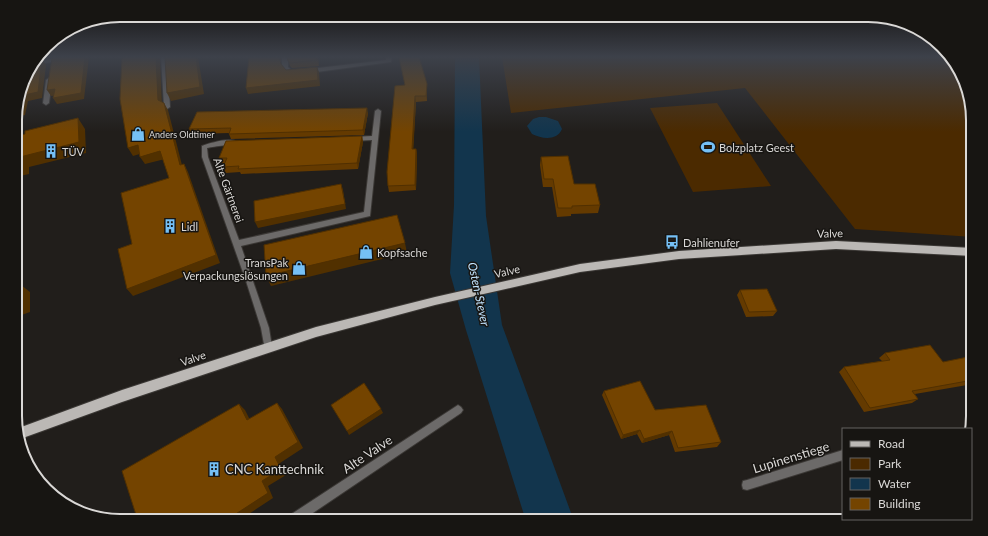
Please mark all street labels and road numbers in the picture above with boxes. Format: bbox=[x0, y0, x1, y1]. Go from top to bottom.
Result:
street label: Alte Gärtnerei bbox=[211, 156, 247, 225]
street label: Valve bbox=[817, 226, 843, 240]
street label: Valve bbox=[493, 262, 521, 280]
street label: Valve bbox=[179, 348, 208, 368]
street label: Alte Valve bbox=[339, 431, 395, 477]
street label: Lupinenstiege bbox=[751, 438, 831, 476]

